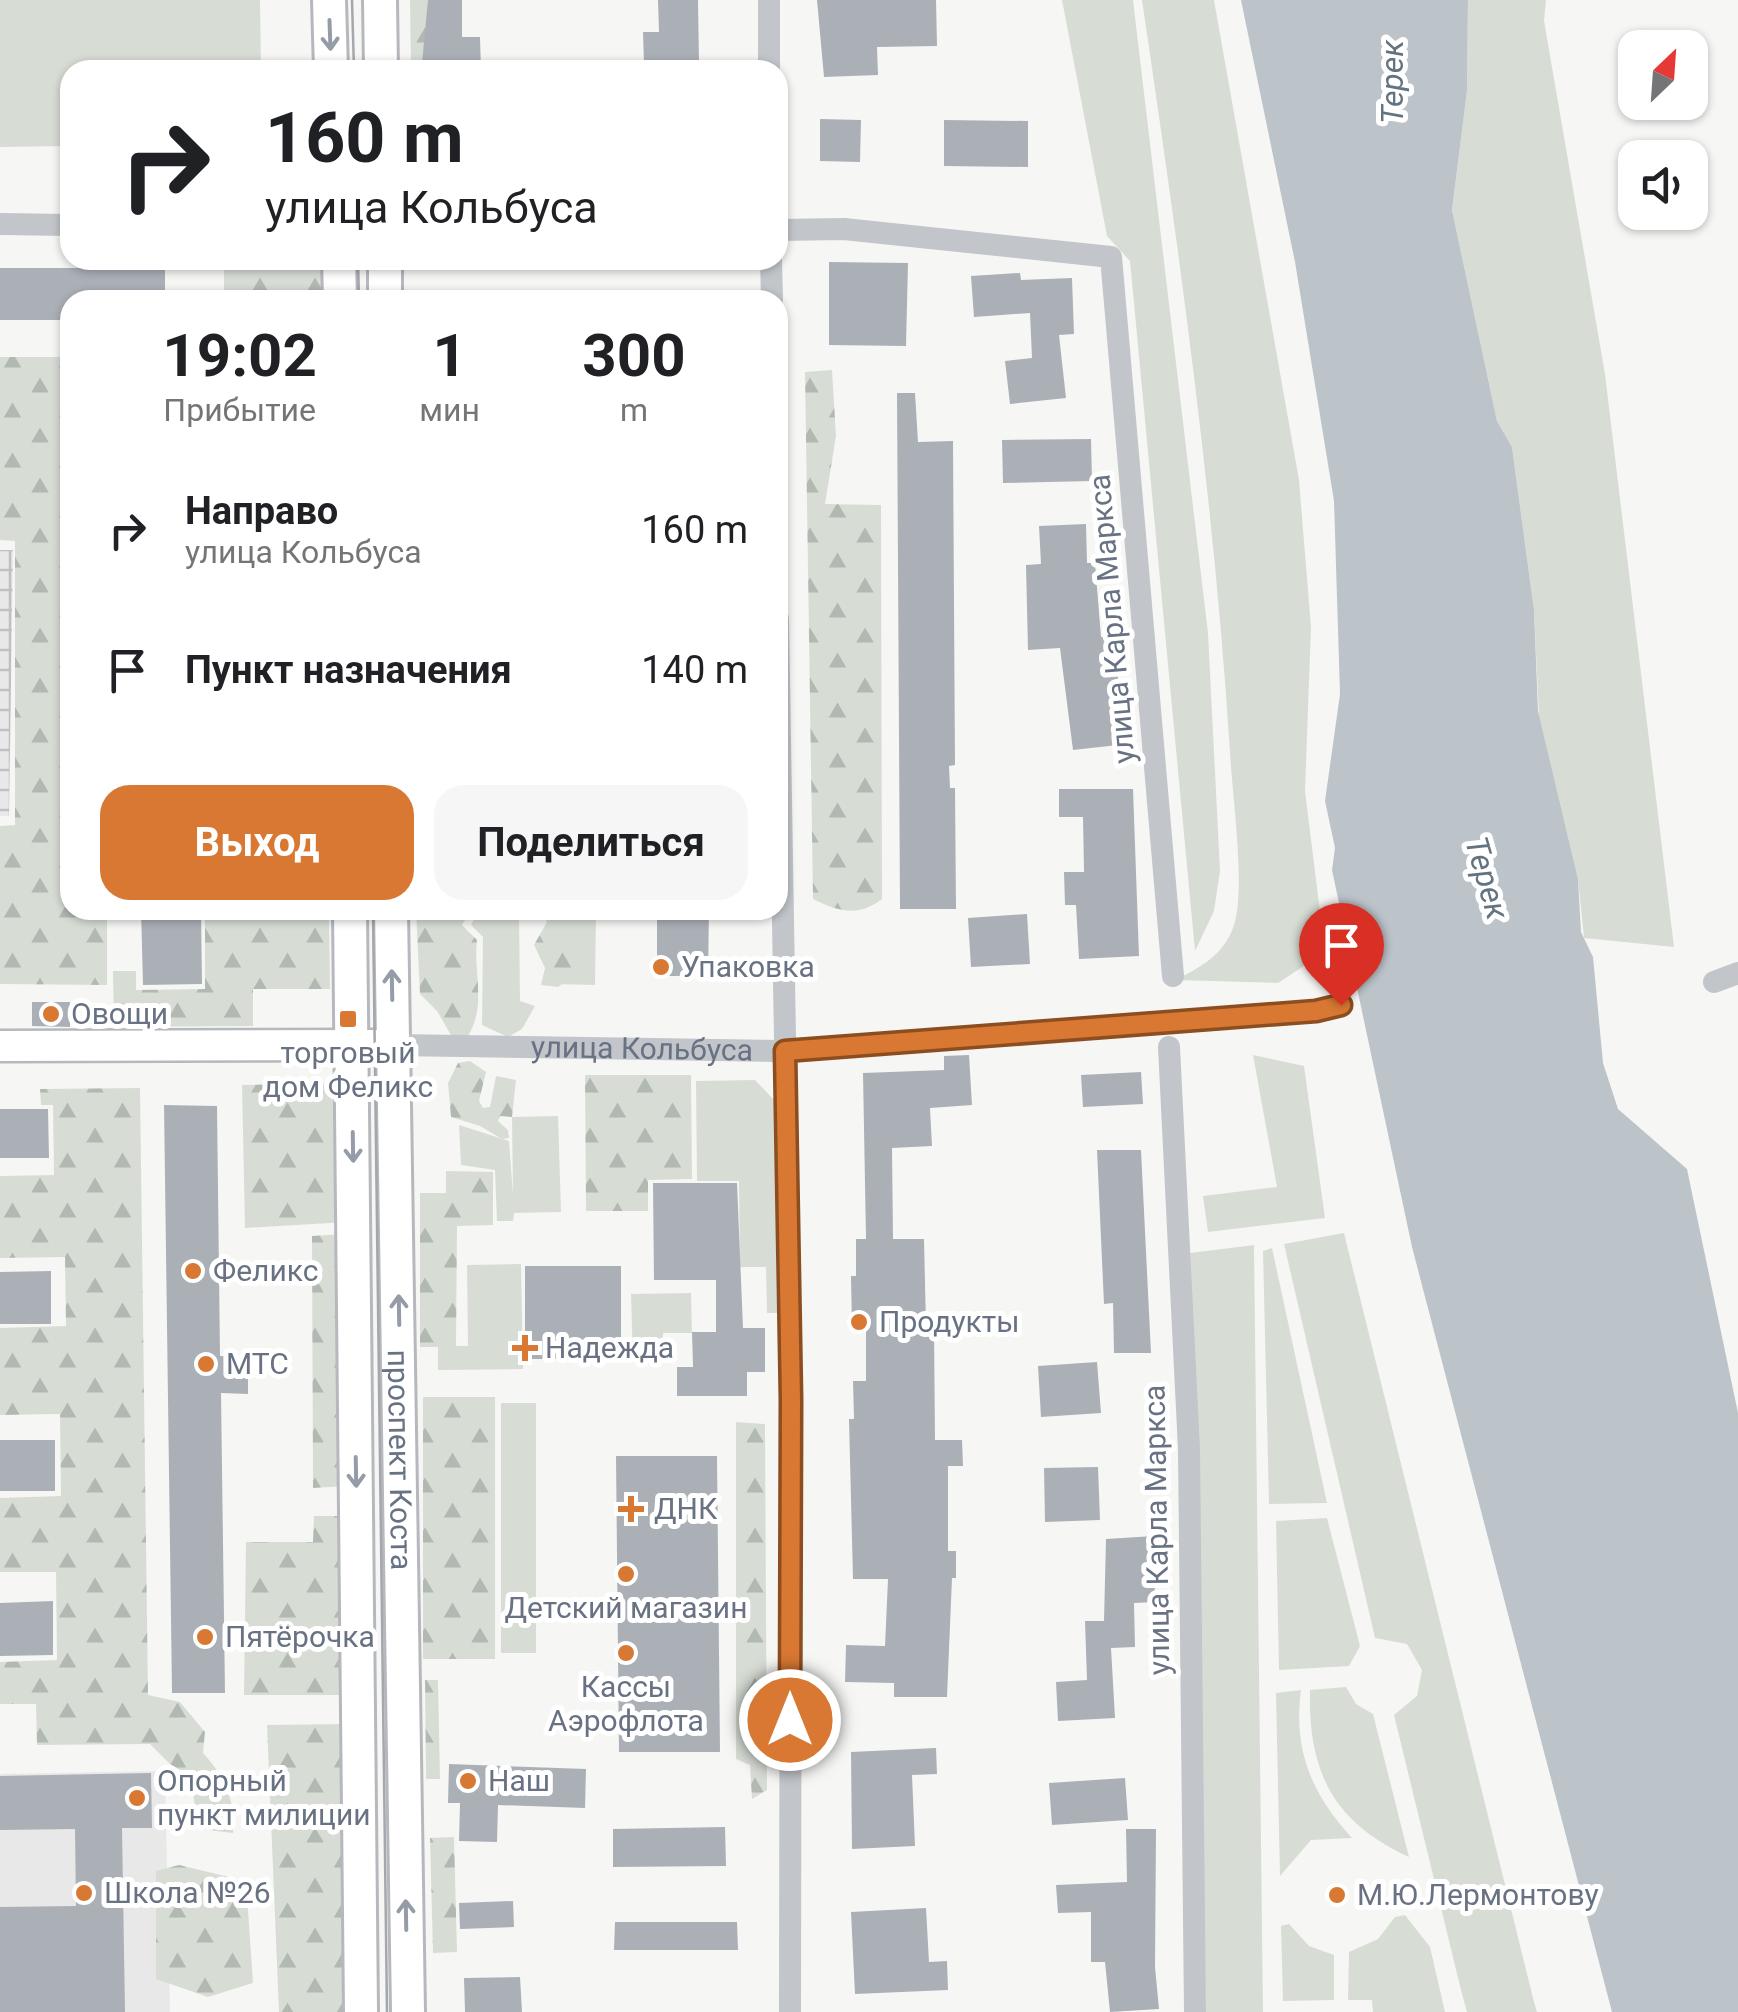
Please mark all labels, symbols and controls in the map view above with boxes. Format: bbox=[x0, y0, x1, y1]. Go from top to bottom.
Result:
one-way arrow bbox=[321, 18, 340, 51]
north arrow bbox=[1618, 30, 1708, 120]
map controls bbox=[1618, 30, 1708, 230]
water label: Терек bbox=[1373, 39, 1411, 124]
text: 160 m bbox=[265, 97, 464, 179]
icon: right bbox=[100, 100, 230, 230]
button: sound bbox=[1618, 140, 1708, 230]
text: улица Кольбуса bbox=[265, 181, 598, 234]
text: 19:02 bbox=[162, 320, 317, 391]
text: 1 bbox=[432, 320, 467, 391]
text: 300 bbox=[582, 320, 686, 391]
text: Прибытие bbox=[163, 391, 316, 429]
text: мин bbox=[419, 391, 480, 429]
text: m bbox=[620, 391, 648, 429]
street label: улица Карла Маркса bbox=[1081, 473, 1142, 765]
text: Направо bbox=[185, 489, 338, 533]
icon: right bbox=[100, 503, 155, 558]
text: 160 m bbox=[641, 508, 748, 552]
text: улица Кольбуса bbox=[185, 533, 422, 571]
icon: arrive bbox=[100, 643, 155, 698]
text: Пункт назначения bbox=[185, 648, 512, 692]
text: 140 m bbox=[641, 648, 748, 692]
button: Выход bbox=[100, 785, 414, 900]
button: Поделиться bbox=[434, 785, 748, 900]
water label: Терек bbox=[1457, 832, 1517, 925]
pin bbox=[1299, 903, 1384, 1006]
icon: arrive bbox=[1314, 918, 1369, 973]
place label: Упаковка bbox=[681, 949, 815, 984]
marker: Упаковка bbox=[650, 956, 672, 978]
one-way arrow bbox=[383, 969, 402, 1001]
place label: Овощи bbox=[71, 996, 168, 1031]
marker: Овощи bbox=[40, 1003, 62, 1025]
marker: торговый дом Феликс bbox=[337, 1008, 359, 1030]
street label: улица Кольбуса bbox=[531, 1029, 753, 1068]
place label: торговый дом Феликс bbox=[263, 1035, 433, 1104]
one-way arrow bbox=[343, 1131, 362, 1163]
place label: Феликс bbox=[213, 1253, 318, 1288]
marker: Феликс bbox=[182, 1260, 204, 1282]
one-way arrow bbox=[390, 1294, 408, 1326]
place label: Продукты bbox=[879, 1304, 1020, 1339]
marker: Продукты bbox=[848, 1311, 870, 1333]
place label: Надежда bbox=[545, 1330, 674, 1365]
marker: Надежда bbox=[514, 1337, 536, 1359]
place label: МТС bbox=[226, 1346, 289, 1381]
street label: проспект Коста bbox=[381, 1349, 419, 1570]
marker: МТС bbox=[195, 1353, 217, 1375]
street label: улица Карла Маркса bbox=[1136, 1384, 1177, 1676]
one-way arrow bbox=[346, 1456, 366, 1488]
place label: ДНК bbox=[654, 1491, 718, 1526]
marker: ДНК bbox=[618, 1496, 644, 1522]
marker: Детский магазин bbox=[615, 1563, 637, 1585]
place label: Детский магазин bbox=[505, 1590, 747, 1625]
place label: Пятёрочка bbox=[225, 1619, 375, 1654]
marker: Пятёрочка bbox=[194, 1626, 216, 1648]
marker: Кассы Аэрофлота bbox=[615, 1642, 637, 1664]
position arrow bbox=[738, 1668, 842, 1772]
place label: Кассы Аэрофлота bbox=[548, 1669, 704, 1738]
place label: Опорный пункт милиции bbox=[157, 1763, 371, 1832]
place label: Наш bbox=[488, 1763, 550, 1798]
marker: Наш bbox=[457, 1770, 479, 1792]
marker: Опорный пункт милиции bbox=[126, 1787, 148, 1809]
place label: Школа №26 bbox=[104, 1875, 271, 1910]
place label: М.Ю.Лермонтову bbox=[1357, 1877, 1599, 1912]
marker: Школа №26 bbox=[73, 1882, 95, 1904]
marker: М.Ю.Лермонтову bbox=[1326, 1884, 1348, 1906]
one-way arrow bbox=[397, 1899, 416, 1931]

